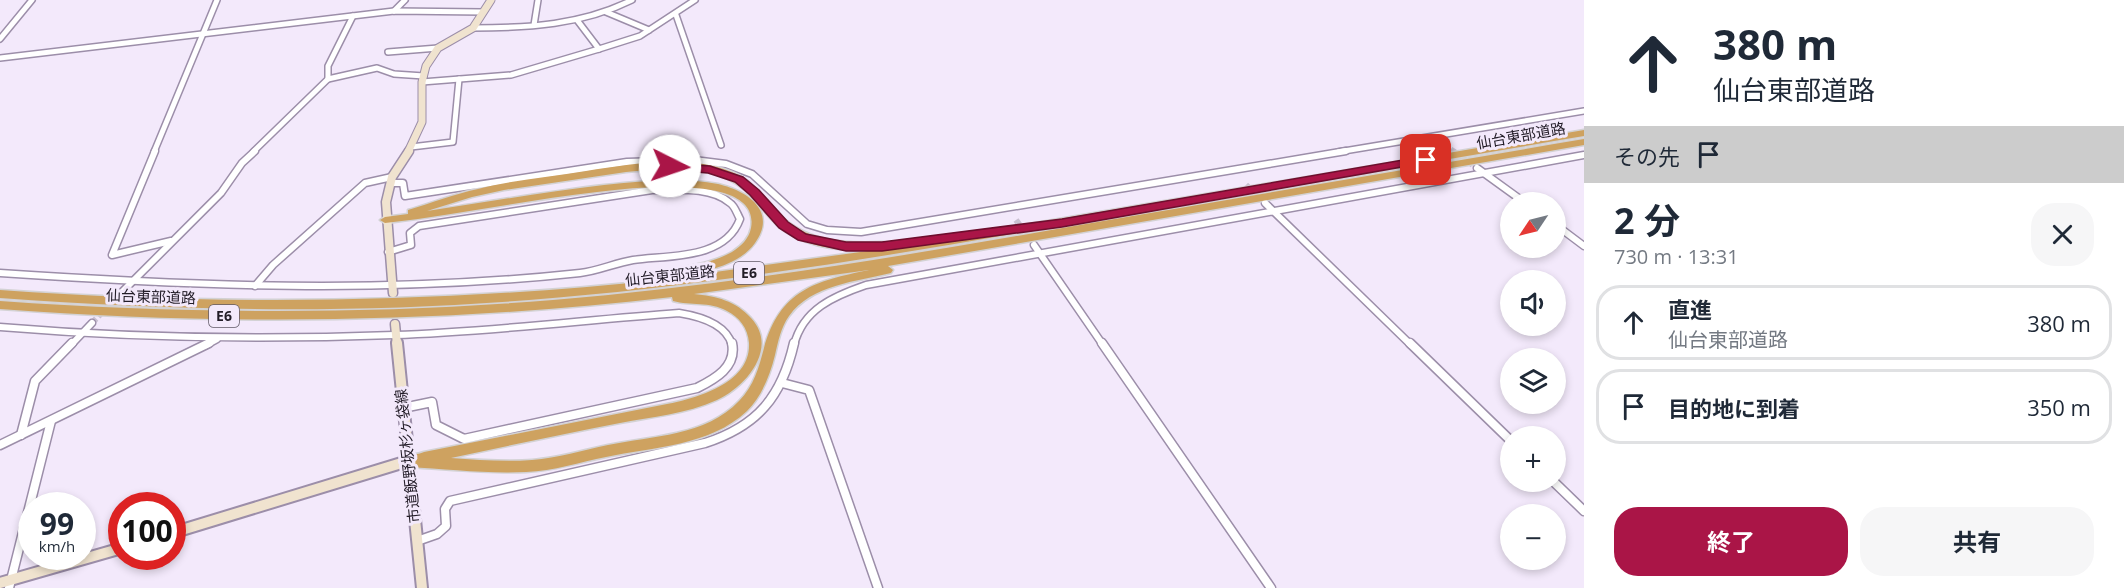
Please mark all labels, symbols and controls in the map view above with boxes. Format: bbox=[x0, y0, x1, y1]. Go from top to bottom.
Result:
text: 380 m bbox=[1713, 15, 1837, 72]
icon: ahead bbox=[1614, 24, 1692, 102]
text: 仙台東部道路 bbox=[1713, 71, 1875, 108]
street label: 仙台東部道路 bbox=[1475, 117, 1567, 153]
position arrow bbox=[638, 134, 702, 198]
pin bbox=[1400, 134, 1451, 185]
icon: arrive bbox=[1692, 138, 1725, 171]
text: その先 bbox=[1614, 141, 1680, 171]
icon: arrive bbox=[1409, 143, 1442, 176]
north arrow bbox=[1500, 192, 1566, 258]
map controls bbox=[1500, 192, 1566, 570]
text: 2 分 bbox=[1614, 196, 1680, 245]
button: close bbox=[2031, 203, 2094, 266]
text: 730 m · 13:31 bbox=[1614, 243, 1739, 270]
street label: 仙台東部道路 bbox=[624, 260, 716, 290]
road number: E6 bbox=[734, 262, 764, 284]
button: sound bbox=[1500, 270, 1566, 336]
street label: 仙台東部道路 bbox=[106, 284, 196, 308]
text: 直進 bbox=[1668, 294, 1712, 324]
road number: E6 bbox=[209, 305, 239, 327]
icon: ahead bbox=[1617, 306, 1650, 339]
text: 380 m bbox=[2027, 308, 2091, 338]
text: 仙台東部道路 bbox=[1668, 326, 1788, 353]
button: layers bbox=[1500, 348, 1566, 414]
street label: 市道飯野坂杉ヶ袋線 bbox=[390, 388, 424, 524]
icon: arrive bbox=[1617, 390, 1650, 423]
text: 350 m bbox=[2027, 392, 2091, 422]
text: 目的地に到着 bbox=[1668, 393, 1800, 423]
button: + bbox=[1500, 426, 1566, 492]
speed limit sign: 100 bbox=[108, 492, 186, 570]
text: 99 bbox=[40, 503, 74, 544]
button: − bbox=[1500, 504, 1566, 570]
button: 終了 bbox=[1614, 507, 1848, 576]
button: 共有 bbox=[1860, 507, 2094, 576]
text: km/h bbox=[39, 536, 75, 556]

